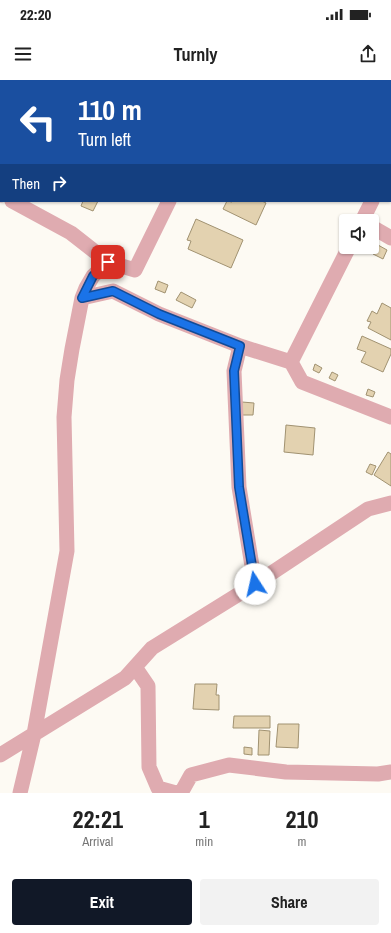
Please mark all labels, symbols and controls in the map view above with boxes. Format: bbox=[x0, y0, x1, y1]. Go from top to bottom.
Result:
text: 22:20 bbox=[20, 4, 51, 25]
text: Turnly bbox=[173, 42, 218, 67]
icon: menu bbox=[12, 43, 34, 65]
icon: share bbox=[357, 43, 379, 65]
text: 110 m bbox=[78, 91, 142, 129]
icon: left bbox=[12, 96, 64, 148]
text: Turn left bbox=[78, 127, 131, 152]
icon: right bbox=[48, 172, 70, 194]
text: Then bbox=[12, 173, 40, 194]
map controls bbox=[339, 214, 379, 254]
button: sound bbox=[339, 214, 379, 254]
pin bbox=[91, 245, 125, 279]
icon: arrive bbox=[97, 251, 119, 273]
position arrow bbox=[234, 563, 276, 605]
text: 22:21 bbox=[73, 803, 123, 835]
text: 1 bbox=[199, 803, 210, 835]
text: 210 bbox=[286, 803, 318, 835]
text: Arrival bbox=[82, 833, 113, 850]
text: min bbox=[195, 833, 213, 850]
text: m bbox=[298, 833, 306, 850]
button: Exit bbox=[12, 879, 192, 925]
button: Share bbox=[200, 879, 379, 925]

